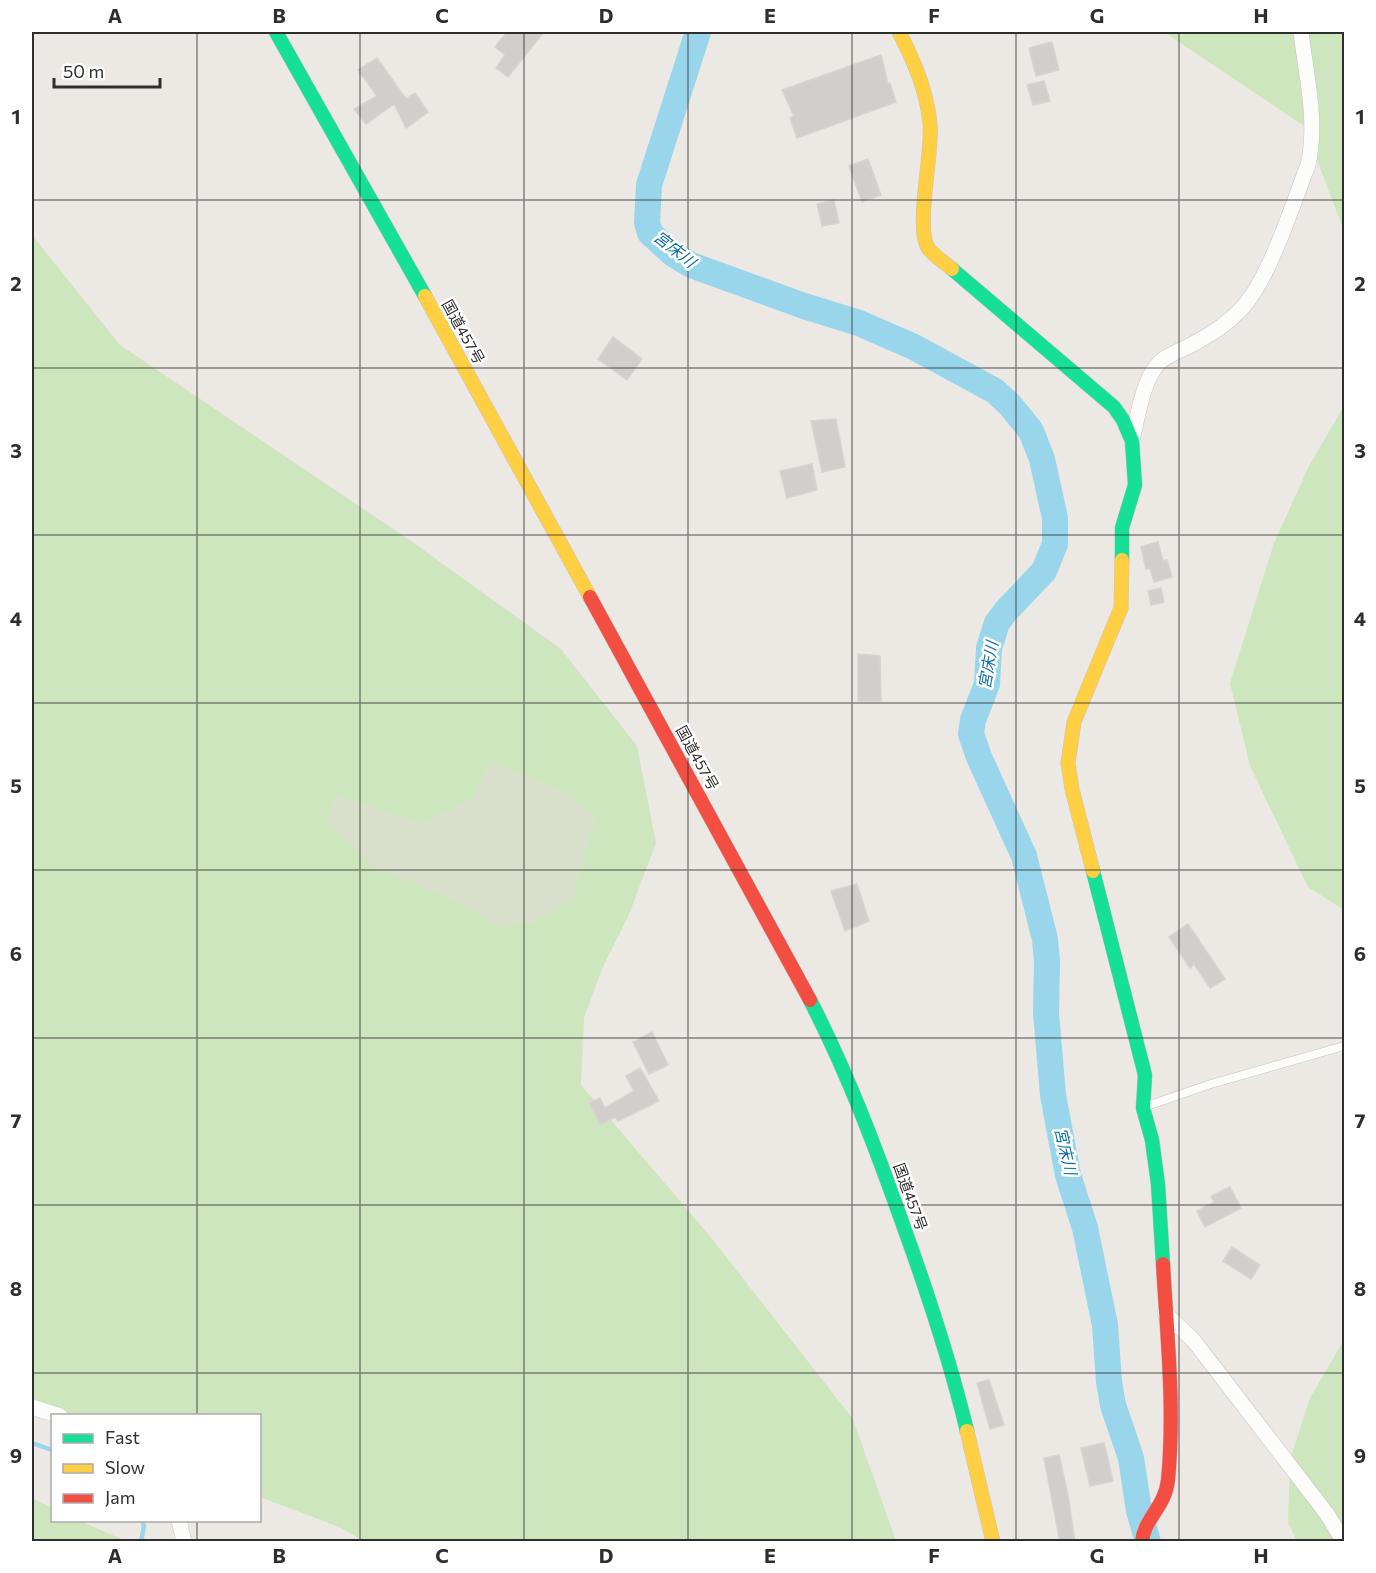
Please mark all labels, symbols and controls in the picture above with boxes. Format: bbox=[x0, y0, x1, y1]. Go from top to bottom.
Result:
text: A bbox=[108, 3, 122, 27]
text: B bbox=[272, 3, 286, 27]
text: C bbox=[435, 3, 449, 27]
text: D bbox=[599, 3, 613, 27]
text: E bbox=[764, 3, 776, 27]
text: F bbox=[928, 3, 940, 27]
text: G bbox=[1090, 3, 1104, 27]
text: H bbox=[1254, 3, 1269, 27]
scale bar bbox=[54, 51, 160, 89]
text: 50 m bbox=[63, 60, 104, 82]
text: 1 bbox=[11, 104, 21, 128]
text: 1 bbox=[1355, 104, 1365, 128]
water label: 宮床川 bbox=[651, 226, 702, 272]
text: 2 bbox=[10, 271, 22, 295]
text: 2 bbox=[1354, 271, 1366, 295]
street label: 国道457号 bbox=[439, 296, 489, 367]
text: 3 bbox=[10, 438, 22, 462]
text: 3 bbox=[1354, 438, 1366, 462]
text: 4 bbox=[10, 606, 22, 630]
text: 4 bbox=[1354, 606, 1366, 630]
water label: 宮床川 bbox=[974, 638, 1001, 690]
street label: 国道457号 bbox=[673, 722, 723, 793]
text: 5 bbox=[10, 773, 22, 797]
text: 5 bbox=[1354, 773, 1366, 797]
text: 6 bbox=[10, 941, 22, 965]
text: 6 bbox=[1354, 941, 1366, 965]
text: 7 bbox=[11, 1108, 22, 1132]
text: 7 bbox=[1355, 1108, 1366, 1132]
water label: 宮床川 bbox=[1052, 1125, 1082, 1178]
street label: 国道457号 bbox=[890, 1160, 931, 1233]
text: 8 bbox=[10, 1276, 22, 1300]
text: 8 bbox=[1354, 1276, 1366, 1300]
legend bbox=[51, 1414, 261, 1522]
text: Fast bbox=[105, 1426, 140, 1448]
text: 9 bbox=[10, 1443, 22, 1467]
text: 9 bbox=[1354, 1443, 1366, 1467]
text: Slow bbox=[105, 1456, 145, 1478]
text: Jam bbox=[105, 1486, 135, 1508]
text: A bbox=[108, 1543, 122, 1567]
text: B bbox=[272, 1543, 286, 1567]
text: C bbox=[435, 1543, 449, 1567]
text: D bbox=[599, 1543, 613, 1567]
text: E bbox=[764, 1543, 776, 1567]
text: F bbox=[928, 1543, 940, 1567]
text: G bbox=[1090, 1543, 1104, 1567]
text: H bbox=[1254, 1543, 1269, 1567]

